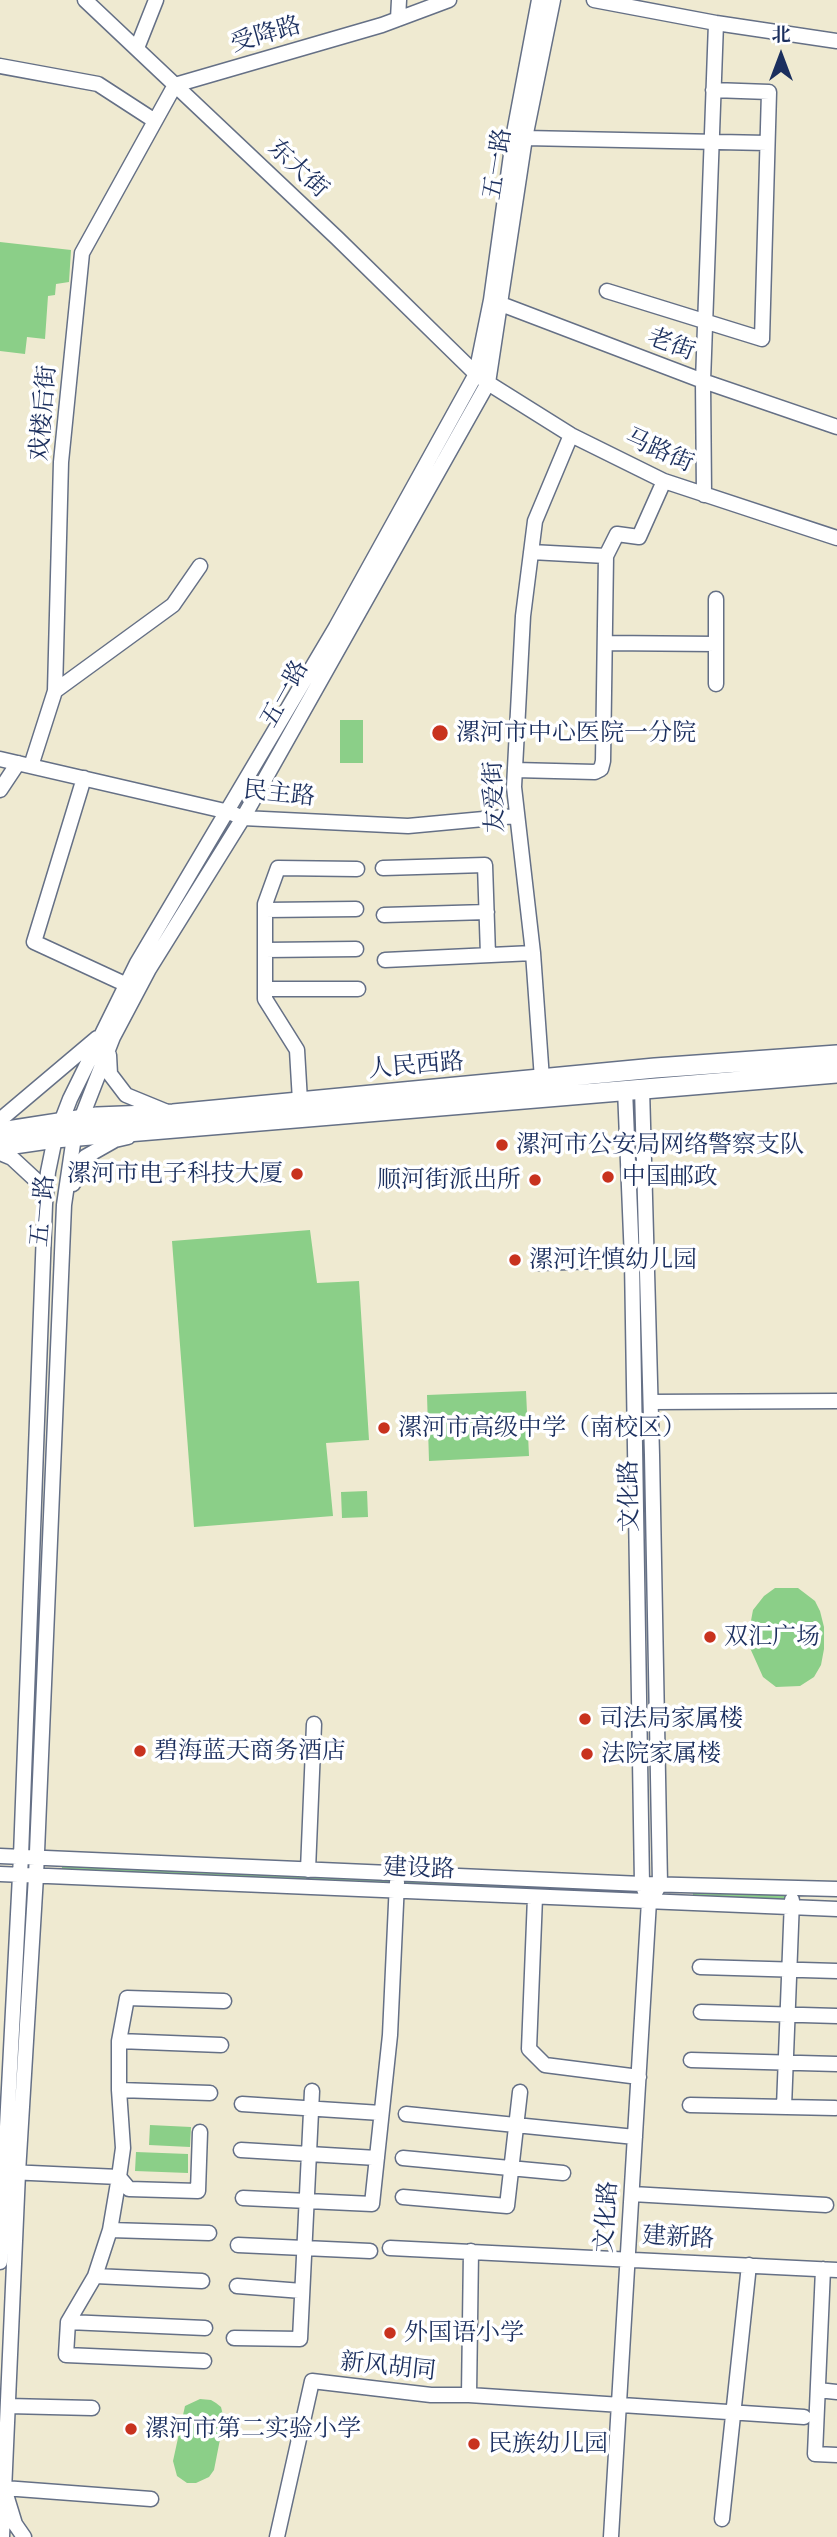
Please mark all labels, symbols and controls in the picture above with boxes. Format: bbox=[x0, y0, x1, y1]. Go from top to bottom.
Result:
street label: 受降路 bbox=[227, 11, 305, 59]
north arrow bbox=[746, 21, 816, 91]
text: 北 bbox=[771, 22, 791, 47]
street label: 五一路 bbox=[478, 126, 518, 202]
street label: 东大街 bbox=[262, 134, 334, 204]
street label: 老街 bbox=[643, 323, 699, 367]
street label: 戏楼后街 bbox=[25, 364, 63, 462]
street label: 马路街 bbox=[620, 423, 698, 479]
street label: 五一路 bbox=[255, 656, 315, 732]
place label: 漯河市中心医院一分院 bbox=[456, 719, 696, 747]
marker: 漯河市中心医院一分院 bbox=[430, 723, 450, 743]
street label: 友爱街 bbox=[479, 761, 511, 833]
street label: 民主路 bbox=[242, 776, 316, 812]
street label: 人民西路 bbox=[367, 1047, 465, 1085]
place label: 漯河市公安局网络警察支队 bbox=[516, 1131, 804, 1159]
marker: 漯河市公安局网络警察支队 bbox=[494, 1137, 510, 1153]
place label: 漯河市电子科技大厦 bbox=[67, 1160, 283, 1188]
place label: 中国邮政 bbox=[622, 1163, 718, 1191]
marker: 漯河市电子科技大厦 bbox=[289, 1166, 305, 1182]
place label: 顺河街派出所 bbox=[377, 1166, 521, 1194]
marker: 中国邮政 bbox=[600, 1169, 616, 1185]
marker: 顺河街派出所 bbox=[527, 1172, 543, 1188]
street label: 五一路 bbox=[26, 1174, 60, 1248]
place label: 漯河许慎幼儿园 bbox=[529, 1246, 697, 1274]
marker: 漯河许慎幼儿园 bbox=[507, 1252, 523, 1268]
place label: 漯河市高级中学（南校区） bbox=[398, 1414, 686, 1442]
marker: 漯河市高级中学（南校区） bbox=[376, 1420, 392, 1436]
street label: 文化路 bbox=[615, 1460, 645, 1532]
place label: 双汇广场 bbox=[724, 1623, 820, 1651]
marker: 双汇广场 bbox=[702, 1629, 718, 1645]
place label: 司法局家属楼 bbox=[599, 1705, 743, 1733]
marker: 司法局家属楼 bbox=[577, 1711, 593, 1727]
place label: 碧海蓝天商务酒店 bbox=[154, 1737, 346, 1765]
place label: 法院家属楼 bbox=[601, 1740, 721, 1768]
marker: 碧海蓝天商务酒店 bbox=[132, 1743, 148, 1759]
marker: 法院家属楼 bbox=[579, 1746, 595, 1762]
street label: 建设路 bbox=[383, 1853, 455, 1885]
street label: 文化路 bbox=[590, 2180, 624, 2254]
street label: 建新路 bbox=[641, 2222, 715, 2254]
place label: 外国语小学 bbox=[404, 2319, 524, 2347]
marker: 外国语小学 bbox=[382, 2325, 398, 2341]
street label: 新风胡同 bbox=[339, 2348, 437, 2386]
place label: 漯河市第二实验小学 bbox=[145, 2415, 361, 2443]
marker: 漯河市第二实验小学 bbox=[123, 2421, 139, 2437]
place label: 民族幼儿园 bbox=[488, 2430, 608, 2458]
marker: 民族幼儿园 bbox=[466, 2436, 482, 2452]

